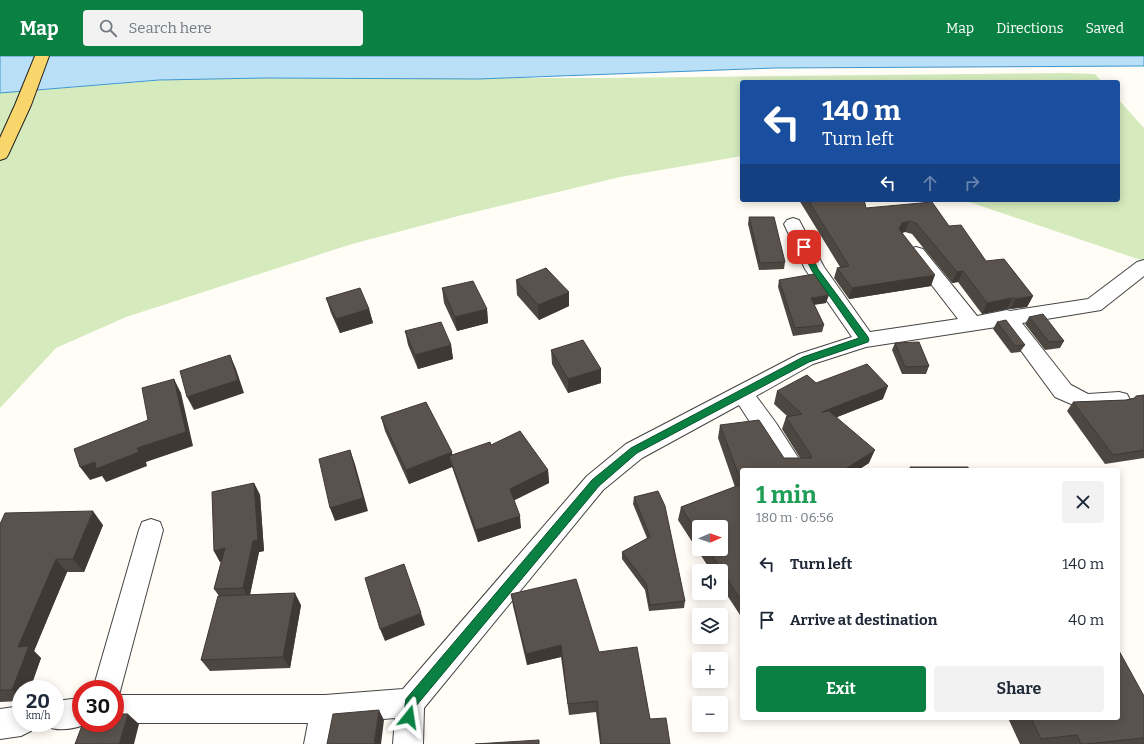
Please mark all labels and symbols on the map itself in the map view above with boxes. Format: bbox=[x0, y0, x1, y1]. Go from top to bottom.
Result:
pin bbox=[787, 230, 821, 264]
north arrow bbox=[692, 520, 728, 556]
speed limit sign: 30 bbox=[72, 680, 124, 732]
position arrow bbox=[388, 696, 430, 738]

